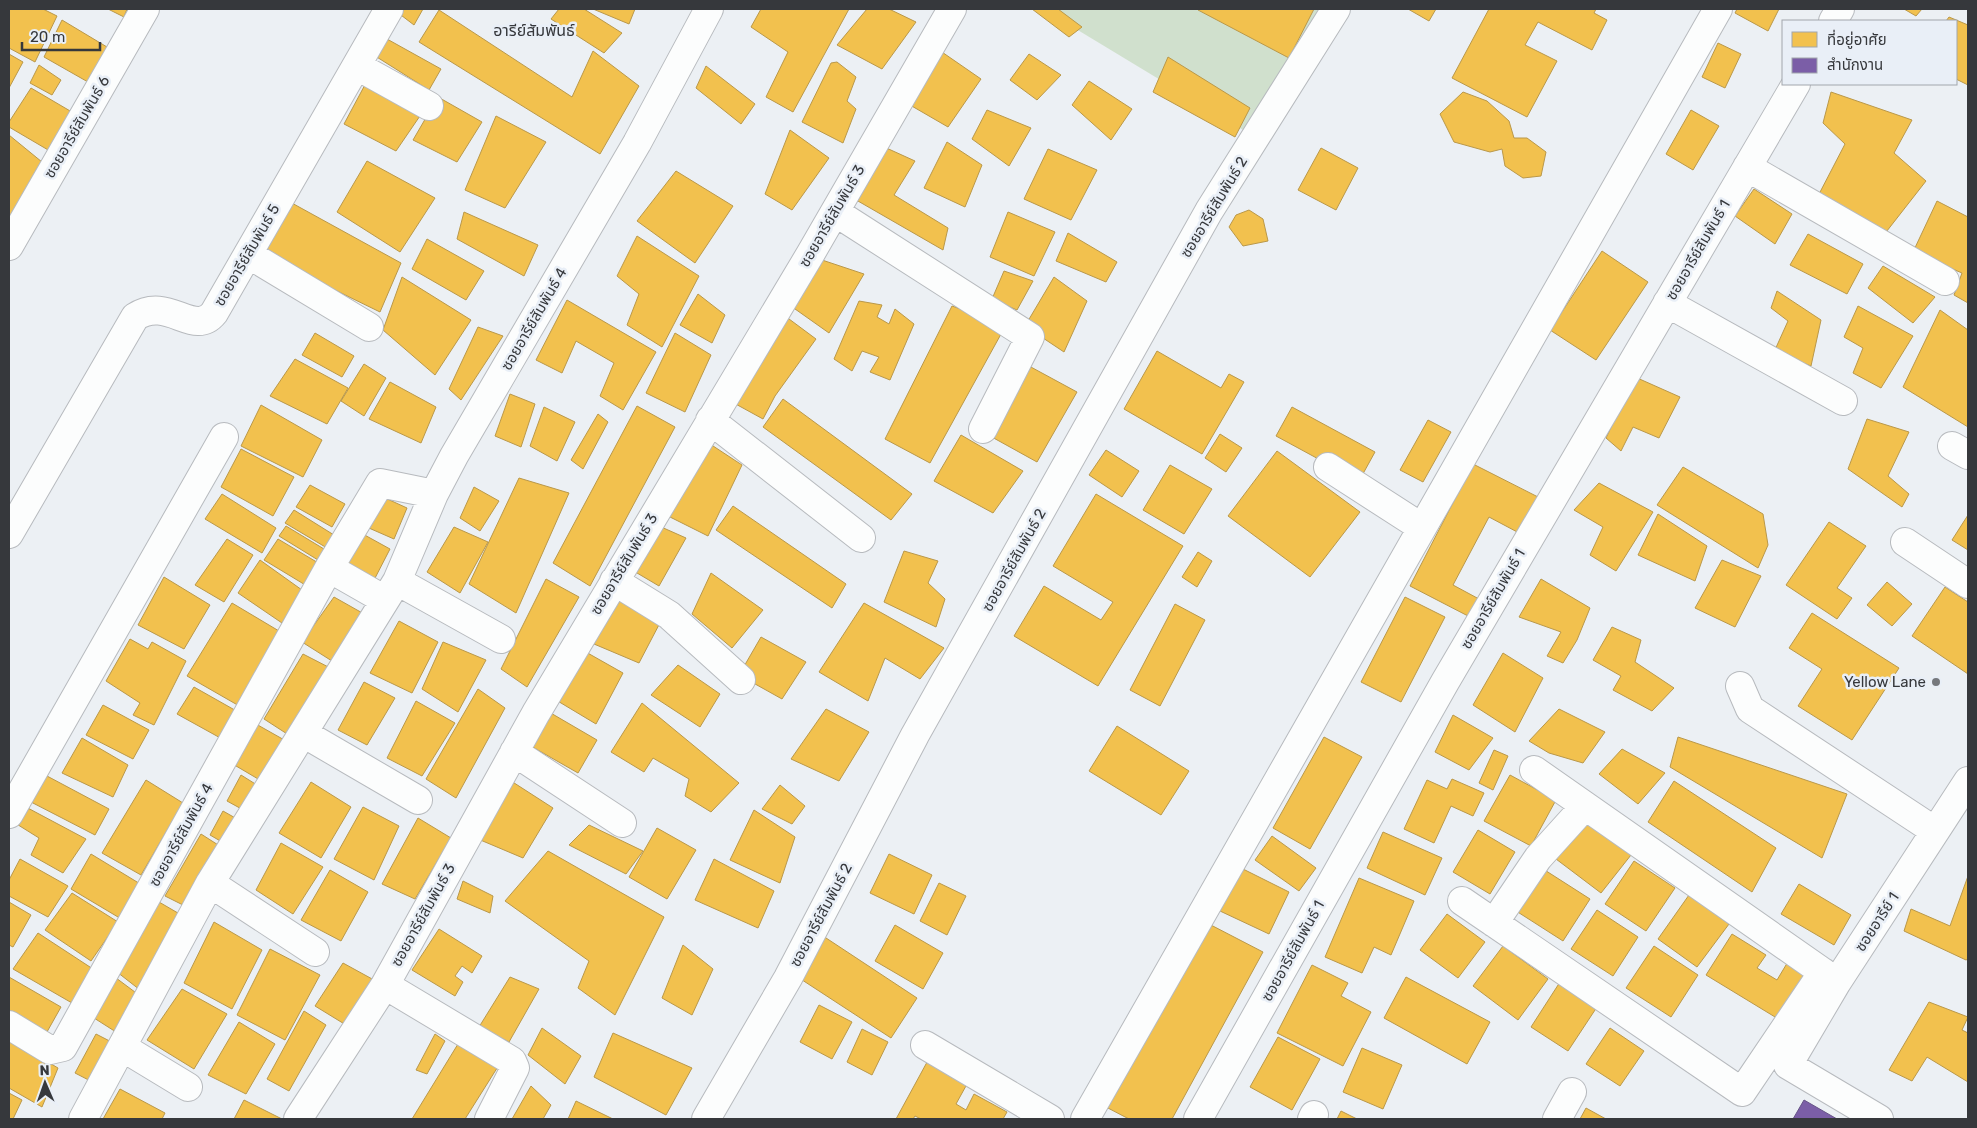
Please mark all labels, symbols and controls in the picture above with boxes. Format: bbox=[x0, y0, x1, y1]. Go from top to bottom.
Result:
scale bar bbox=[22, 20, 100, 52]
legend bbox=[1782, 20, 1957, 85]
district label: อารีย์สัมพันธ์ bbox=[493, 21, 575, 40]
text: 20 m bbox=[30, 28, 65, 46]
text: ที่อยู่อาศัย bbox=[1827, 29, 1887, 49]
text: สำนักงาน bbox=[1827, 56, 1883, 74]
street label: ซอยอารีย์สัมพันธ์ 6 bbox=[40, 73, 114, 181]
street label: ซอยอารีย์สัมพันธ์ 2 bbox=[1177, 153, 1251, 261]
street label: ซอยอารีย์สัมพันธ์ 3 bbox=[795, 162, 869, 270]
street label: ซอยอารีย์สัมพันธ์ 1 bbox=[1662, 197, 1734, 303]
street label: ซอยอารีย์สัมพันธ์ 5 bbox=[210, 201, 284, 309]
street label: ซอยอารีย์สัมพันธ์ 4 bbox=[497, 265, 571, 373]
street label: ซอยอารีย์สัมพันธ์ 2 bbox=[978, 505, 1050, 615]
street label: ซอยอารีย์สัมพันธ์ 3 bbox=[587, 510, 661, 618]
street label: ซอยอารีย์สัมพันธ์ 1 bbox=[1457, 546, 1529, 652]
place label: Yellow Lane bbox=[1844, 673, 1926, 691]
marker: Yellow Lane bbox=[1930, 676, 1942, 688]
street label: ซอยอารีย์สัมพันธ์ 4 bbox=[145, 780, 217, 890]
street label: ซอยอารีย์สัมพันธ์ 3 bbox=[387, 860, 459, 970]
street label: ซอยอารีย์สัมพันธ์ 2 bbox=[786, 860, 856, 970]
street label: ซอยอารีย์ 1 bbox=[1851, 889, 1903, 955]
street label: ซอยอารีย์สัมพันธ์ 1 bbox=[1258, 897, 1328, 1005]
north arrow bbox=[20, 1058, 70, 1108]
text: N bbox=[39, 1062, 50, 1079]

